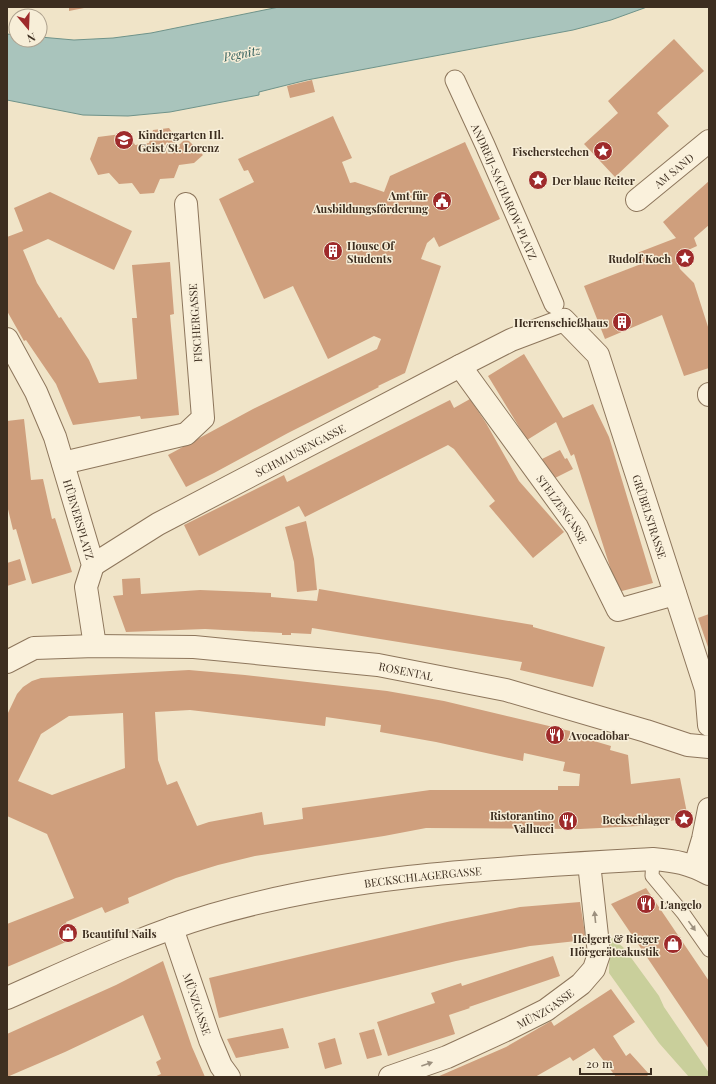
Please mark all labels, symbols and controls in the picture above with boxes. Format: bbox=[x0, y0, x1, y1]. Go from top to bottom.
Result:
north arrow bbox=[8, 8, 48, 48]
text: N bbox=[25, 30, 38, 46]
water label: Pegnitz bbox=[221, 41, 263, 65]
street label: ANDREIJ-SACHAROW-PLATZ bbox=[468, 120, 541, 262]
place label: Kindergarten Hl. Geist/St. Lorenz bbox=[138, 127, 224, 155]
school or university icon: Kindergarten Hl. Geist/St. Lorenz bbox=[113, 129, 135, 151]
place icon: Fischerstechen bbox=[592, 140, 614, 162]
place label: Fischerstechen bbox=[512, 144, 589, 159]
street label: AM SAND bbox=[649, 149, 696, 192]
place icon: Der blaue Reiter bbox=[527, 169, 549, 191]
place label: Der blaue Reiter bbox=[552, 173, 636, 188]
place label: Amt für Ausbildungsförderung bbox=[313, 188, 429, 216]
public building icon: Amt für Ausbildungsförderung bbox=[431, 190, 453, 212]
place label: House Of Students bbox=[347, 238, 395, 266]
building icon: House Of Students bbox=[322, 240, 344, 262]
place icon: Rudolf Koch bbox=[674, 247, 696, 269]
place label: Rudolf Koch bbox=[608, 251, 671, 266]
street label: FISCHERGASSE bbox=[185, 283, 205, 363]
building icon: Herrenschießhaus bbox=[611, 311, 633, 333]
place label: Herrenschießhaus bbox=[514, 315, 608, 330]
street label: SCHMAUSENGASSE bbox=[252, 420, 348, 479]
street label: STELZENGASSE bbox=[534, 472, 591, 546]
street label: GRÜBELSTRASSE bbox=[630, 472, 671, 561]
street label: HÜBNERSPLATZ bbox=[60, 477, 99, 561]
street label: ROSENTAL bbox=[378, 658, 435, 683]
restaurant icon: Avocadobar bbox=[544, 724, 566, 746]
place label: Avocadobar bbox=[568, 728, 630, 743]
place label: Ristorantino Vallucci bbox=[490, 808, 555, 836]
place icon: Beckschlager bbox=[673, 808, 695, 830]
restaurant icon: Ristorantino Vallucci bbox=[557, 810, 579, 832]
place label: Beckschlager bbox=[602, 812, 671, 827]
street label: BECKSCHLAGERGASSE bbox=[363, 862, 483, 890]
restaurant icon: L'angelo bbox=[635, 893, 657, 915]
place label: L'angelo bbox=[660, 897, 702, 912]
one-way arrow bbox=[592, 911, 598, 923]
one-way arrow bbox=[688, 921, 696, 931]
shop icon: Beautiful Nails bbox=[57, 922, 79, 944]
place label: Beautiful Nails bbox=[82, 926, 157, 941]
place label: Helgert & Rieger Hörgeräteakustik bbox=[570, 931, 660, 959]
shop icon: Helgert & Rieger Hörgeräteakustik bbox=[662, 933, 684, 955]
street label: MÜNZGASSE bbox=[180, 971, 215, 1037]
street label: MÜNZGASSE bbox=[514, 985, 577, 1031]
scale bar bbox=[580, 1050, 651, 1076]
text: 20 m bbox=[586, 1055, 613, 1071]
one-way arrow bbox=[422, 1061, 434, 1067]

